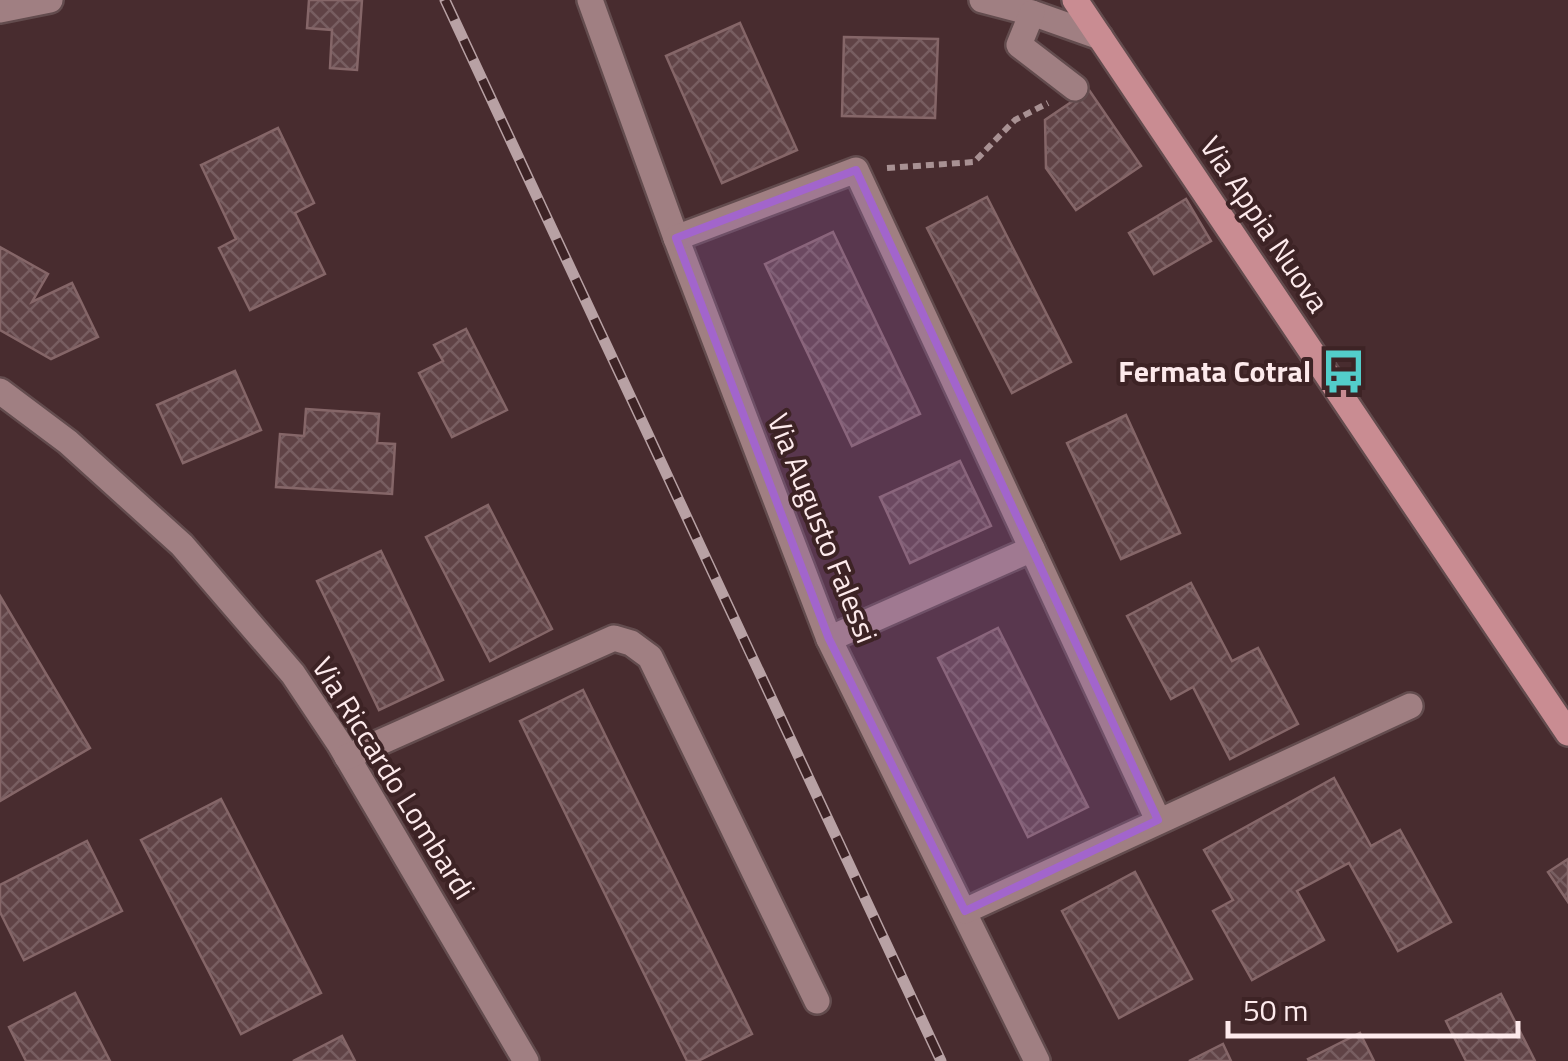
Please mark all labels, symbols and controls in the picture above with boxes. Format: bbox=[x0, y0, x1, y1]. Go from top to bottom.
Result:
street label: Via Appia Nuova bbox=[1189, 126, 1341, 322]
bus stop icon: Fermata Cotral bbox=[1320, 347, 1368, 395]
place label: Fermata Cotral bbox=[1118, 348, 1311, 394]
street label: Via Augusto Falessi bbox=[756, 406, 890, 650]
street label: Via Riccardo Lombardi bbox=[301, 648, 487, 908]
scale bar bbox=[1228, 976, 1518, 1038]
text: 50 m bbox=[1243, 987, 1308, 1033]

